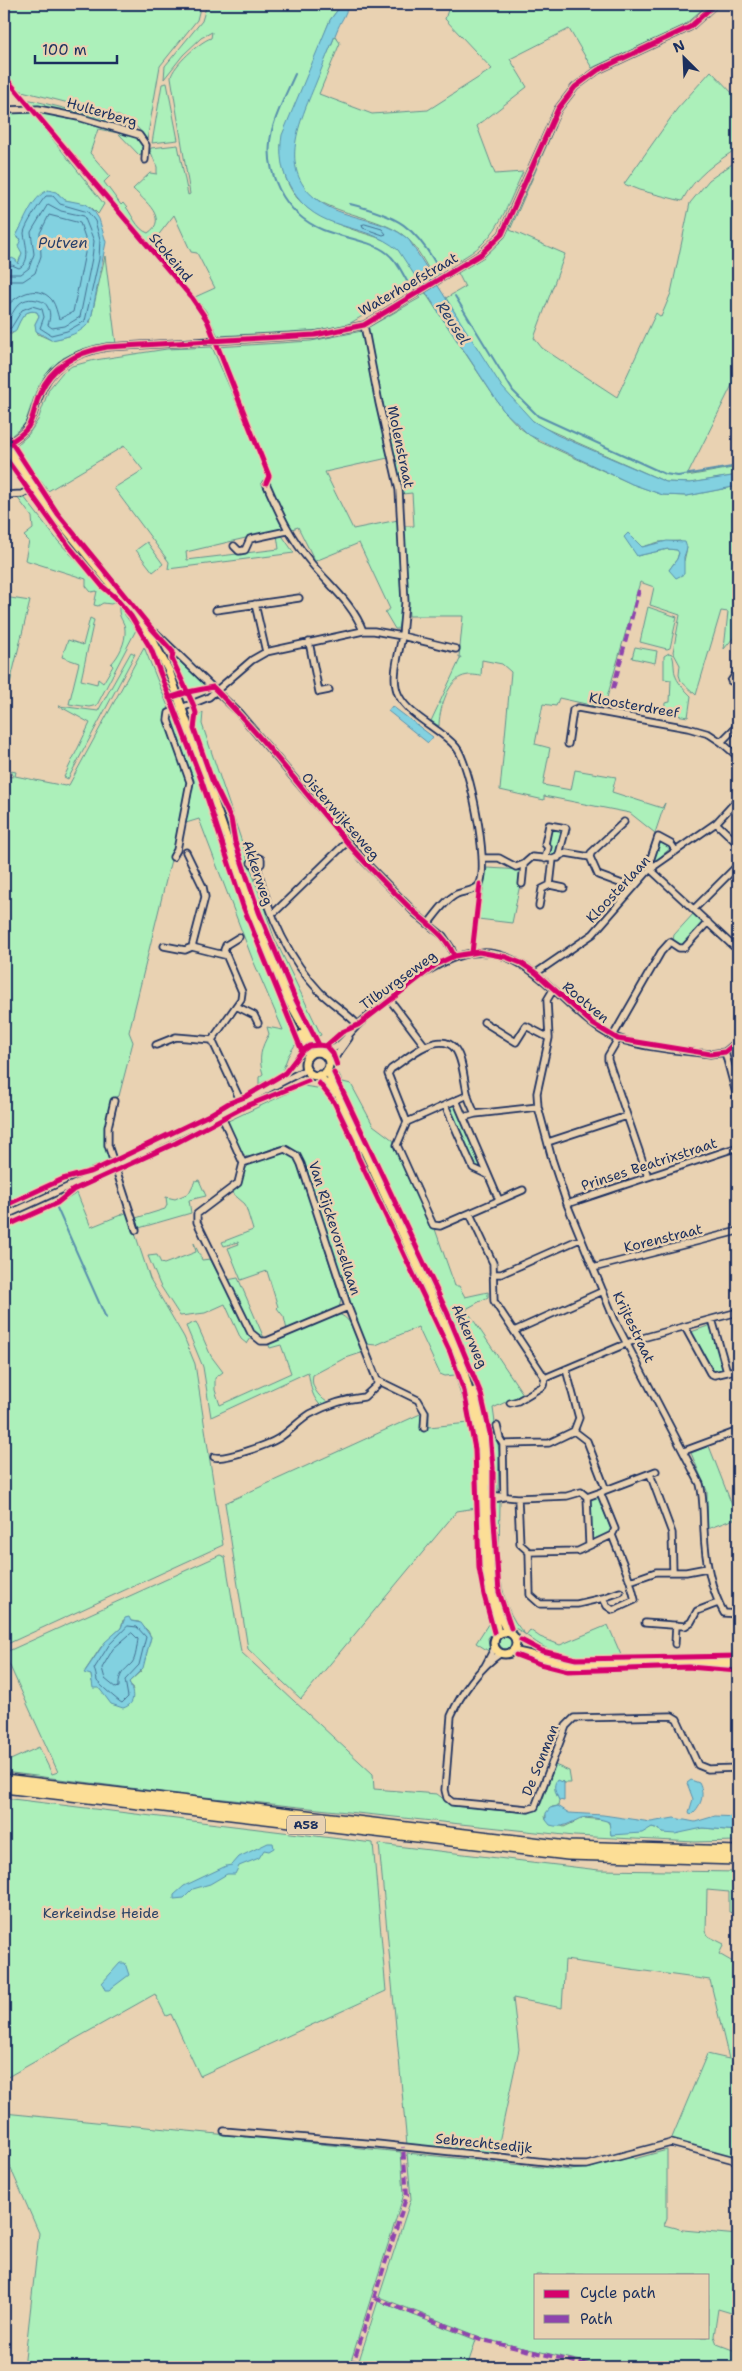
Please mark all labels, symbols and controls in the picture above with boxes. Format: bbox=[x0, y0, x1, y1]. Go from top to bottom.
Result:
scale bar bbox=[35, 32, 118, 64]
north arrow bbox=[660, 32, 710, 82]
text: N bbox=[670, 36, 687, 57]
text: 100 m bbox=[42, 40, 87, 60]
street label: Hulterberg bbox=[65, 93, 139, 131]
street label: Stokeind bbox=[145, 229, 197, 285]
water label: Putven bbox=[38, 233, 88, 253]
street label: Waterhoefstraat bbox=[355, 248, 461, 320]
water label: Reusel bbox=[432, 298, 475, 349]
street label: Molenstraat bbox=[383, 404, 419, 490]
street label: Kloosterdreef bbox=[588, 688, 681, 722]
street label: Oisterwijkseweg bbox=[298, 768, 384, 864]
street label: Akkerweg bbox=[238, 838, 278, 908]
street label: Kloosterlaan bbox=[582, 851, 654, 927]
street label: Tilburgseweg bbox=[356, 946, 440, 1014]
street label: Rootven bbox=[559, 977, 613, 1027]
street label: Prinses Beatrixstraat bbox=[579, 1134, 719, 1194]
street label: Van Rijckevorsellaan bbox=[305, 1159, 365, 1298]
street label: Korenstraat bbox=[622, 1220, 704, 1256]
street label: Krijtestraat bbox=[609, 1288, 659, 1366]
street label: Akkerweg bbox=[448, 1301, 492, 1371]
street label: De Sonman bbox=[517, 1721, 563, 1798]
road number: A58 bbox=[287, 1816, 325, 1834]
park label: Kerkeindse Heide bbox=[43, 1904, 159, 1922]
street label: Sebrechtsedijk bbox=[435, 2129, 533, 2157]
legend bbox=[534, 2274, 710, 2338]
text: Cycle path bbox=[580, 2283, 656, 2303]
text: Path bbox=[580, 2309, 613, 2329]

